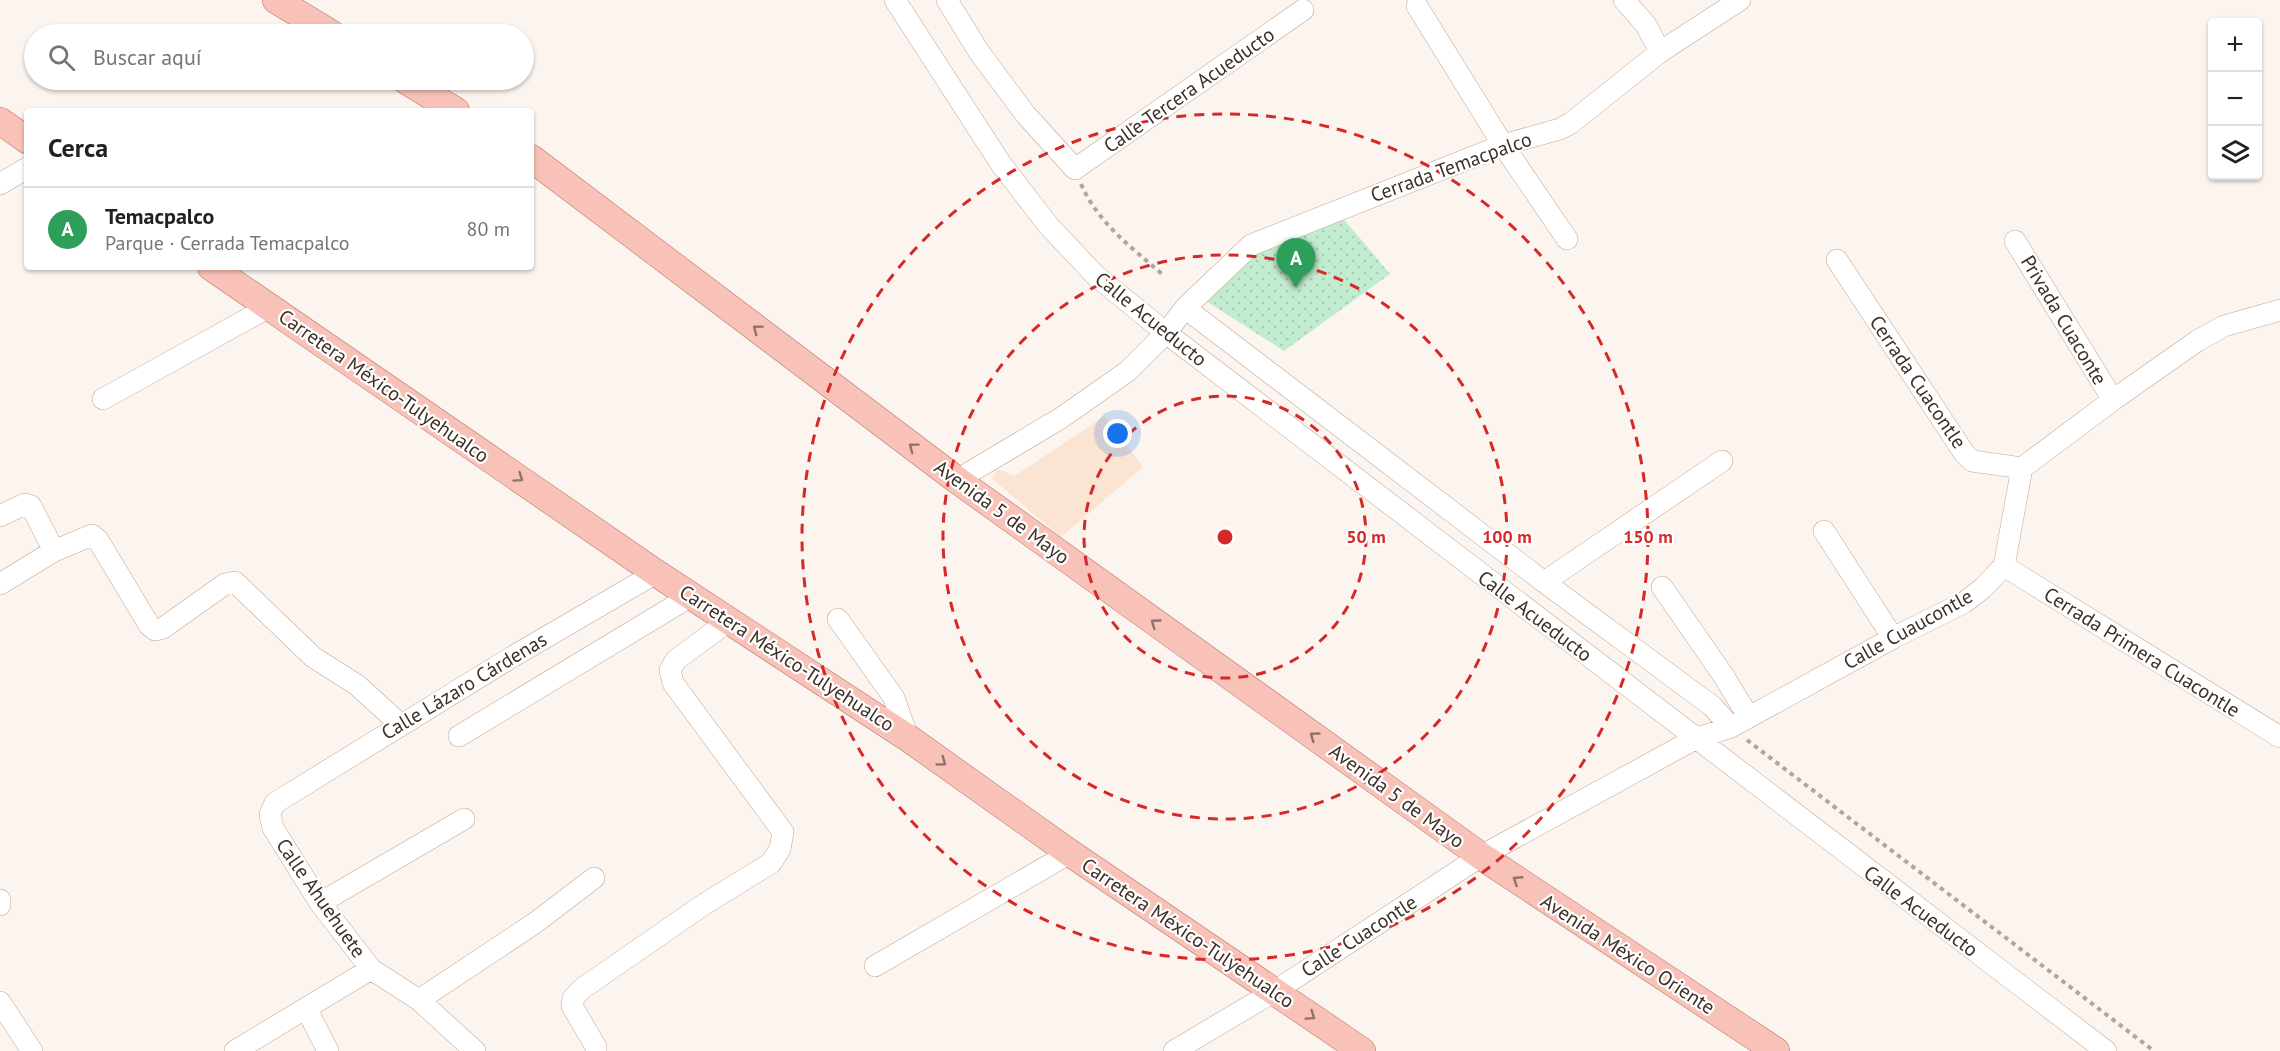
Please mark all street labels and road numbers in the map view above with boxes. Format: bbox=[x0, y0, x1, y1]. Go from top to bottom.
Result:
street label: Calle Tercera Acueducto bbox=[1099, 21, 1279, 159]
street label: Cerrada Temacpalco bbox=[1367, 126, 1535, 208]
street label: Privada Cuaconte bbox=[2015, 250, 2113, 390]
street label: Calle Acueducto bbox=[1090, 266, 1212, 372]
street label: Carretera México-Tulyehualco bbox=[274, 303, 494, 469]
street label: Cerrada Cuacontle bbox=[1864, 310, 1972, 454]
street label: Avenida 5 de Mayo bbox=[929, 454, 1075, 570]
street label: Calle Acueducto bbox=[1473, 564, 1597, 668]
street label: Carretera México-Tulyehualco bbox=[675, 579, 899, 737]
street label: Cerrada Primera Cuacontle bbox=[2039, 581, 2245, 723]
street label: Calle Cuaucontle bbox=[1839, 583, 1977, 675]
street label: Calle Lázaro Cárdenas bbox=[377, 626, 551, 746]
street label: Avenida 5 de Mayo bbox=[1324, 738, 1470, 854]
street label: Calle Ahuehuete bbox=[270, 833, 372, 963]
street label: Carretera México-Tulyehualco bbox=[1077, 852, 1299, 1014]
street label: Calle Acueducto bbox=[1859, 859, 1983, 963]
street label: Avenida México Oriente bbox=[1536, 888, 1720, 1020]
street label: Calle Cuacontle bbox=[1296, 889, 1422, 983]

